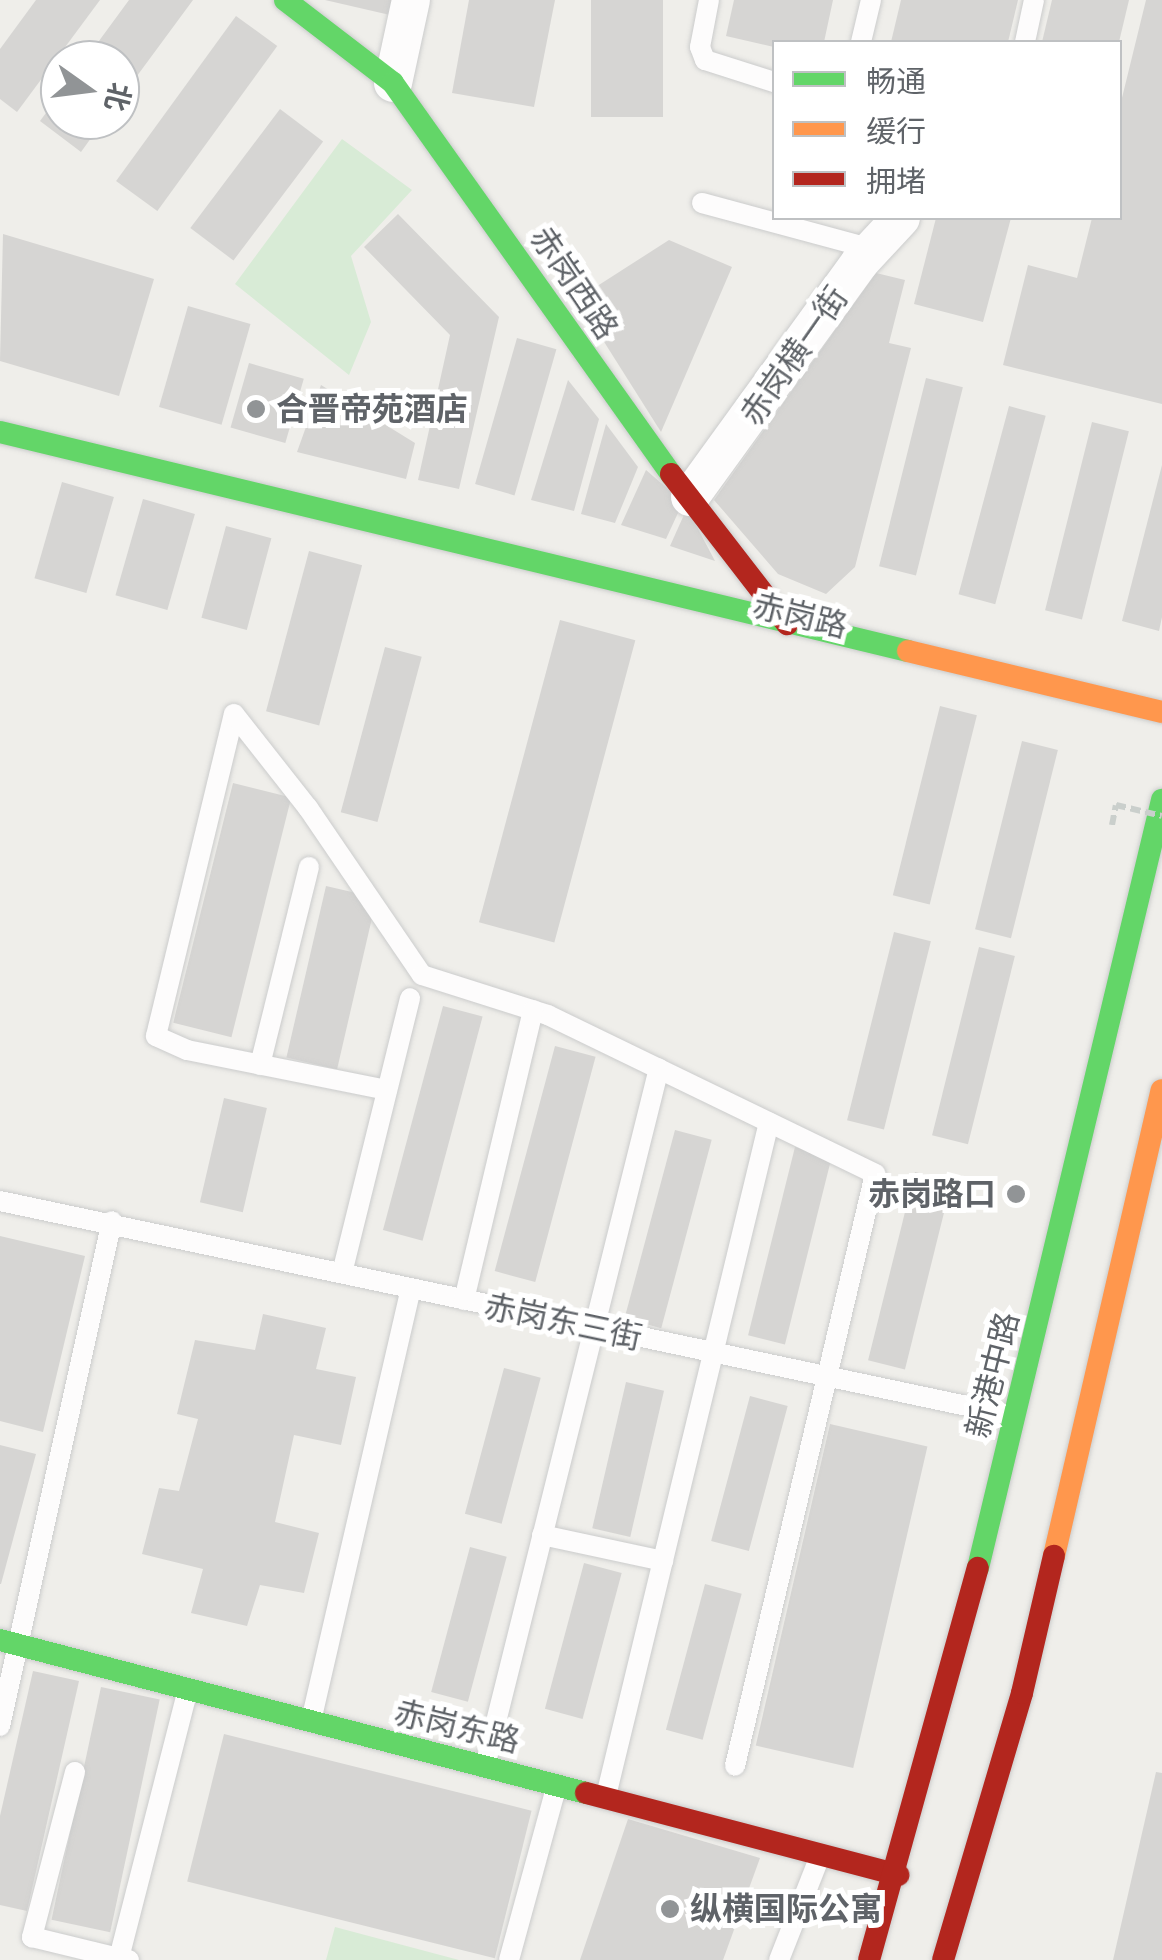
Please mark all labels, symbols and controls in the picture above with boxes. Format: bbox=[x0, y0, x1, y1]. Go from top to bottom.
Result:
north arrow bbox=[40, 40, 140, 140]
legend bbox=[772, 40, 1122, 220]
text: 畅通 bbox=[866, 62, 926, 101]
text: 北 bbox=[96, 79, 139, 115]
text: 缓行 bbox=[866, 112, 926, 151]
text: 拥堵 bbox=[866, 162, 926, 201]
street label: 赤岗西路 bbox=[522, 219, 626, 347]
street label: 赤岗横一街 bbox=[732, 279, 856, 433]
place label: 合晋帝苑酒店 bbox=[276, 390, 468, 428]
marker: 合晋帝苑酒店 bbox=[245, 398, 267, 420]
street label: 赤岗路 bbox=[749, 586, 851, 646]
place label: 赤岗路口 bbox=[868, 1175, 996, 1213]
marker: 赤岗路口 bbox=[1005, 1183, 1027, 1205]
street label: 赤岗东三街 bbox=[481, 1287, 645, 1357]
street label: 新港中路 bbox=[959, 1308, 1027, 1442]
street label: 赤岗东路 bbox=[390, 1693, 524, 1761]
place label: 纵横国际公寓 bbox=[690, 1890, 882, 1928]
marker: 纵横国际公寓 bbox=[659, 1898, 681, 1920]

